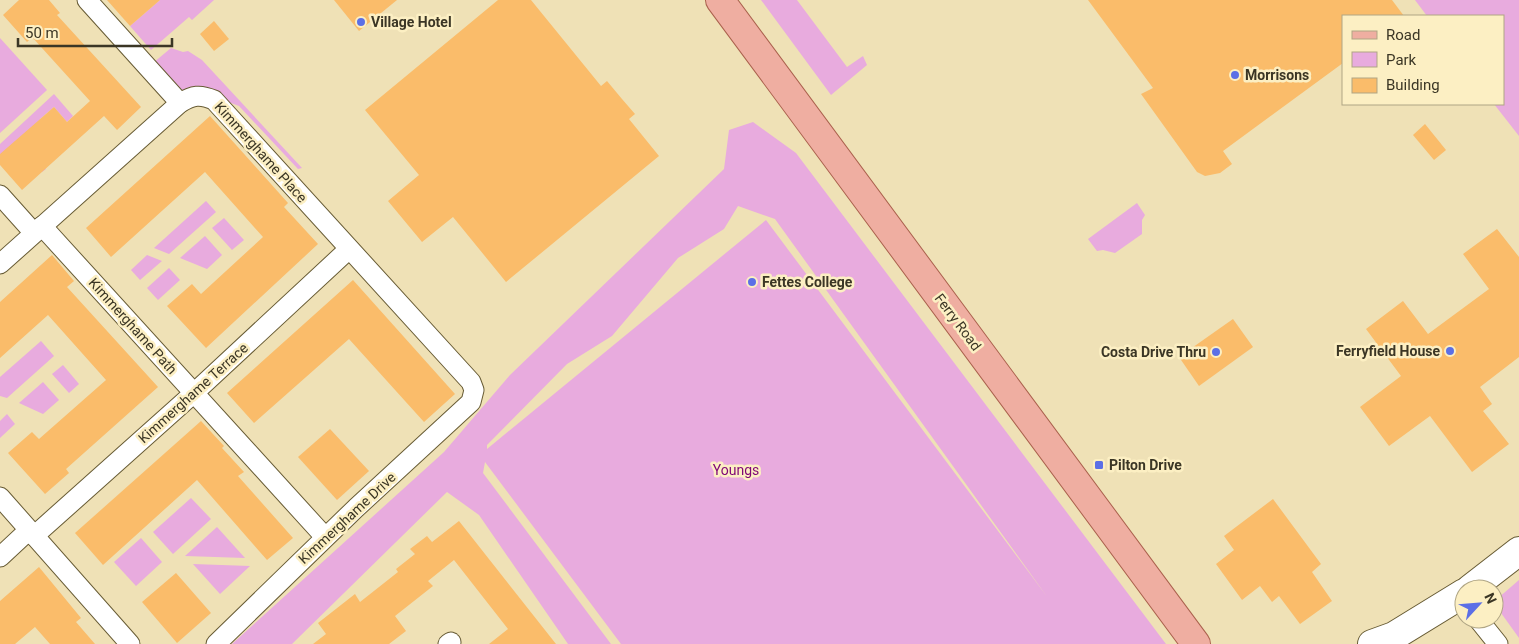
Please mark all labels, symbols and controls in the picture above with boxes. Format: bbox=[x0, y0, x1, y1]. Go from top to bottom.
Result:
place label: Village Hotel bbox=[371, 14, 452, 30]
scale bar bbox=[18, 15, 171, 47]
legend bbox=[1342, 15, 1504, 105]
marker: Village Hotel bbox=[355, 16, 367, 28]
text: 50 m bbox=[25, 24, 59, 42]
text: Road bbox=[1386, 26, 1420, 44]
text: Park bbox=[1386, 51, 1417, 69]
place label: Morrisons bbox=[1245, 67, 1309, 83]
marker: Morrisons bbox=[1229, 69, 1241, 81]
text: Building bbox=[1386, 76, 1440, 94]
street label: Kimmerghame Place bbox=[212, 98, 310, 206]
place label: Fettes College bbox=[762, 274, 853, 290]
street label: Kimmerghame Path bbox=[86, 275, 180, 377]
marker: Fettes College bbox=[746, 276, 758, 288]
street label: Ferry Road bbox=[931, 290, 985, 354]
street label: Kimmerghame Terrace bbox=[135, 340, 251, 446]
place label: Ferryfield House bbox=[1336, 343, 1440, 359]
place label: Costa Drive Thru bbox=[1101, 344, 1206, 360]
marker: Ferryfield House bbox=[1444, 345, 1456, 357]
marker: Costa Drive Thru bbox=[1210, 346, 1222, 358]
place label: Pilton Drive bbox=[1109, 457, 1182, 473]
marker: Pilton Drive bbox=[1093, 459, 1105, 471]
park label: Youngs bbox=[713, 462, 759, 478]
street label: Kimmerghame Drive bbox=[295, 469, 399, 567]
north arrow bbox=[1454, 579, 1504, 629]
text: N bbox=[1481, 590, 1500, 606]

